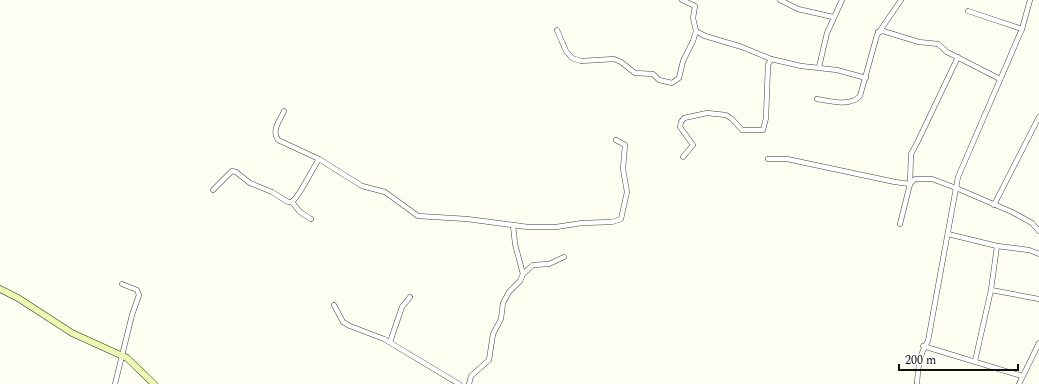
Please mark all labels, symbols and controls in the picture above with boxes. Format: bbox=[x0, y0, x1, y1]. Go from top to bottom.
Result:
scale bar bbox=[899, 346, 1018, 372]
text: 200 m bbox=[905, 351, 936, 370]

